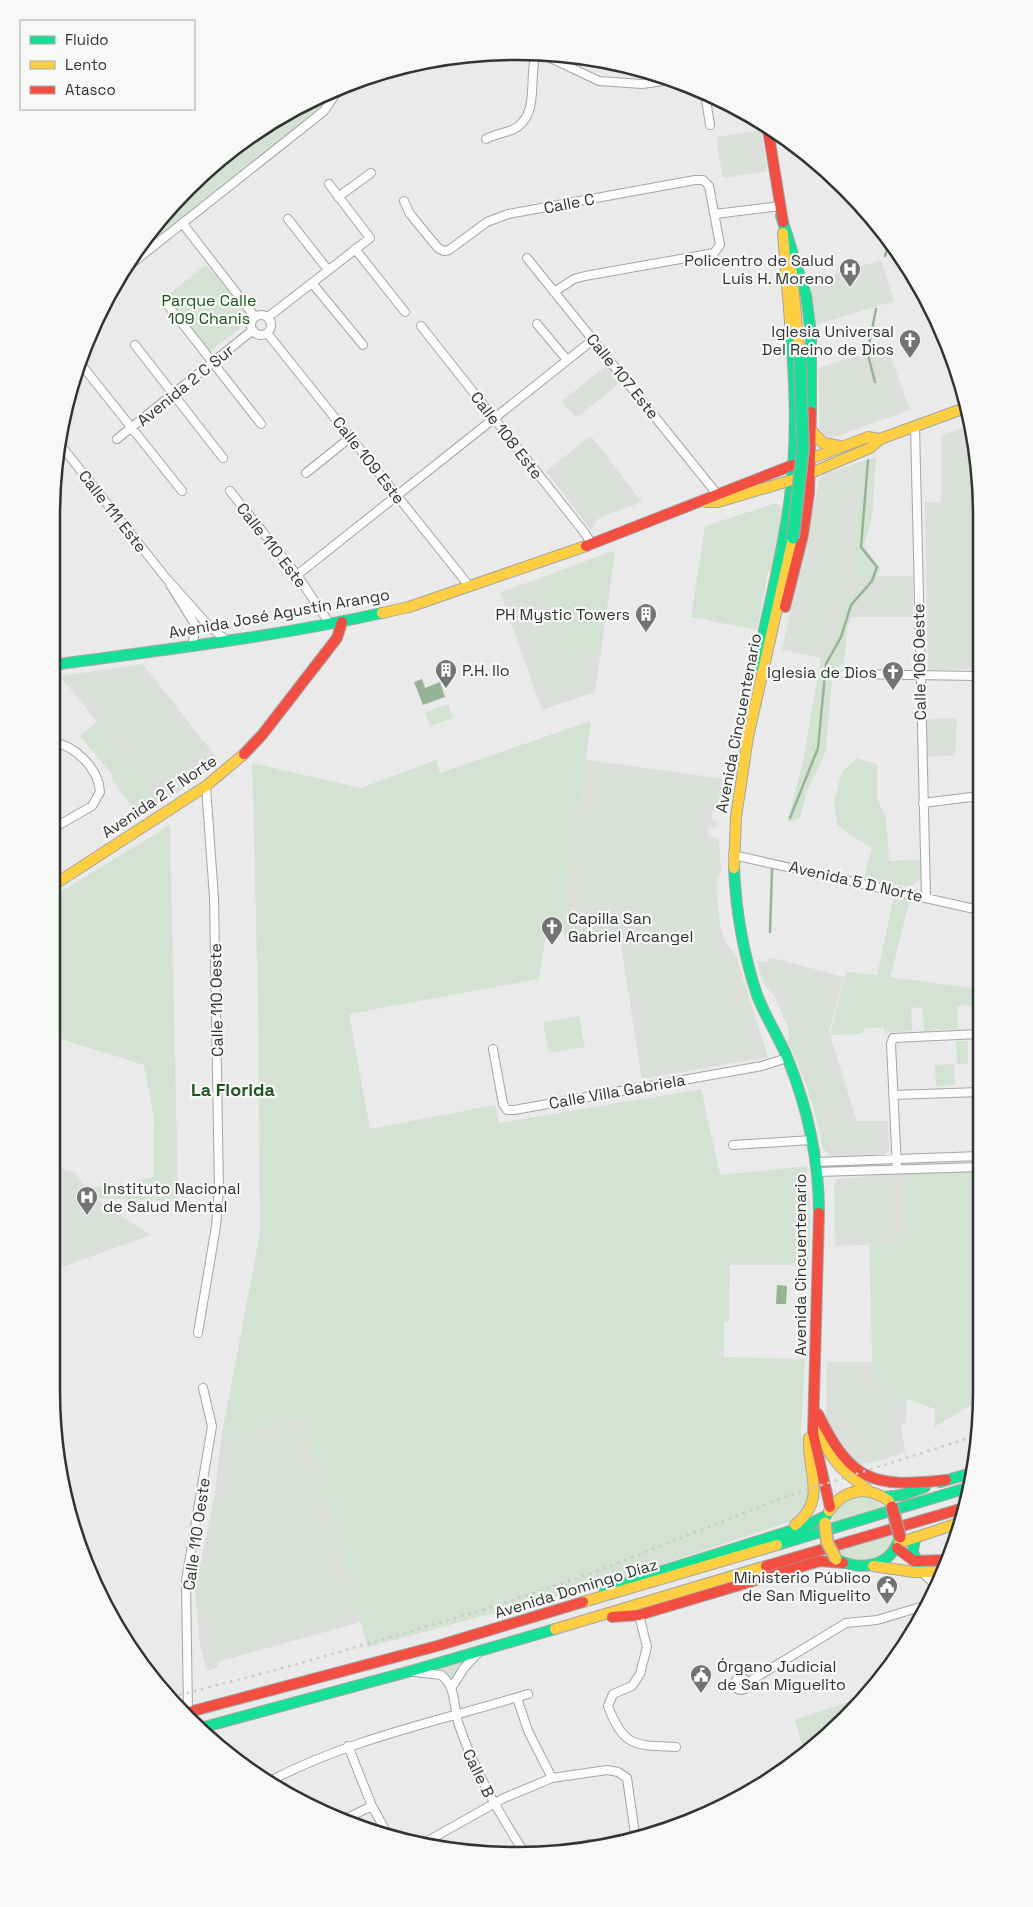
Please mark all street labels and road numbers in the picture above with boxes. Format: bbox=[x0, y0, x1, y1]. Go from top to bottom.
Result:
street label: Calle C bbox=[542, 188, 596, 219]
street label: Calle 107 Este bbox=[582, 329, 664, 424]
street label: Avenida 2 C Sur bbox=[133, 340, 238, 431]
street label: Calle 108 Este bbox=[466, 387, 547, 483]
street label: Calle 109 Este bbox=[328, 412, 409, 508]
street label: Calle 111 Este bbox=[74, 466, 151, 557]
street label: Calle 110 Este bbox=[232, 498, 311, 592]
street label: Avenida José Agustín Arango bbox=[167, 584, 391, 643]
street label: Calle 106 Oeste bbox=[908, 603, 931, 721]
street label: Avenida Cincuentenario bbox=[711, 631, 766, 815]
street label: Avenida 2 F Norte bbox=[98, 750, 221, 843]
street label: Avenida 5 D Norte bbox=[787, 856, 925, 907]
street label: Calle 110 Oeste bbox=[205, 943, 228, 1057]
street label: Calle Villa Gabriela bbox=[547, 1069, 687, 1114]
street label: Avenida Cincuentenario bbox=[790, 1174, 811, 1356]
street label: Calle 110 Oeste bbox=[178, 1476, 215, 1592]
street label: Avenida Domingo Díaz bbox=[492, 1554, 660, 1623]
street label: Calle B bbox=[458, 1745, 499, 1801]

